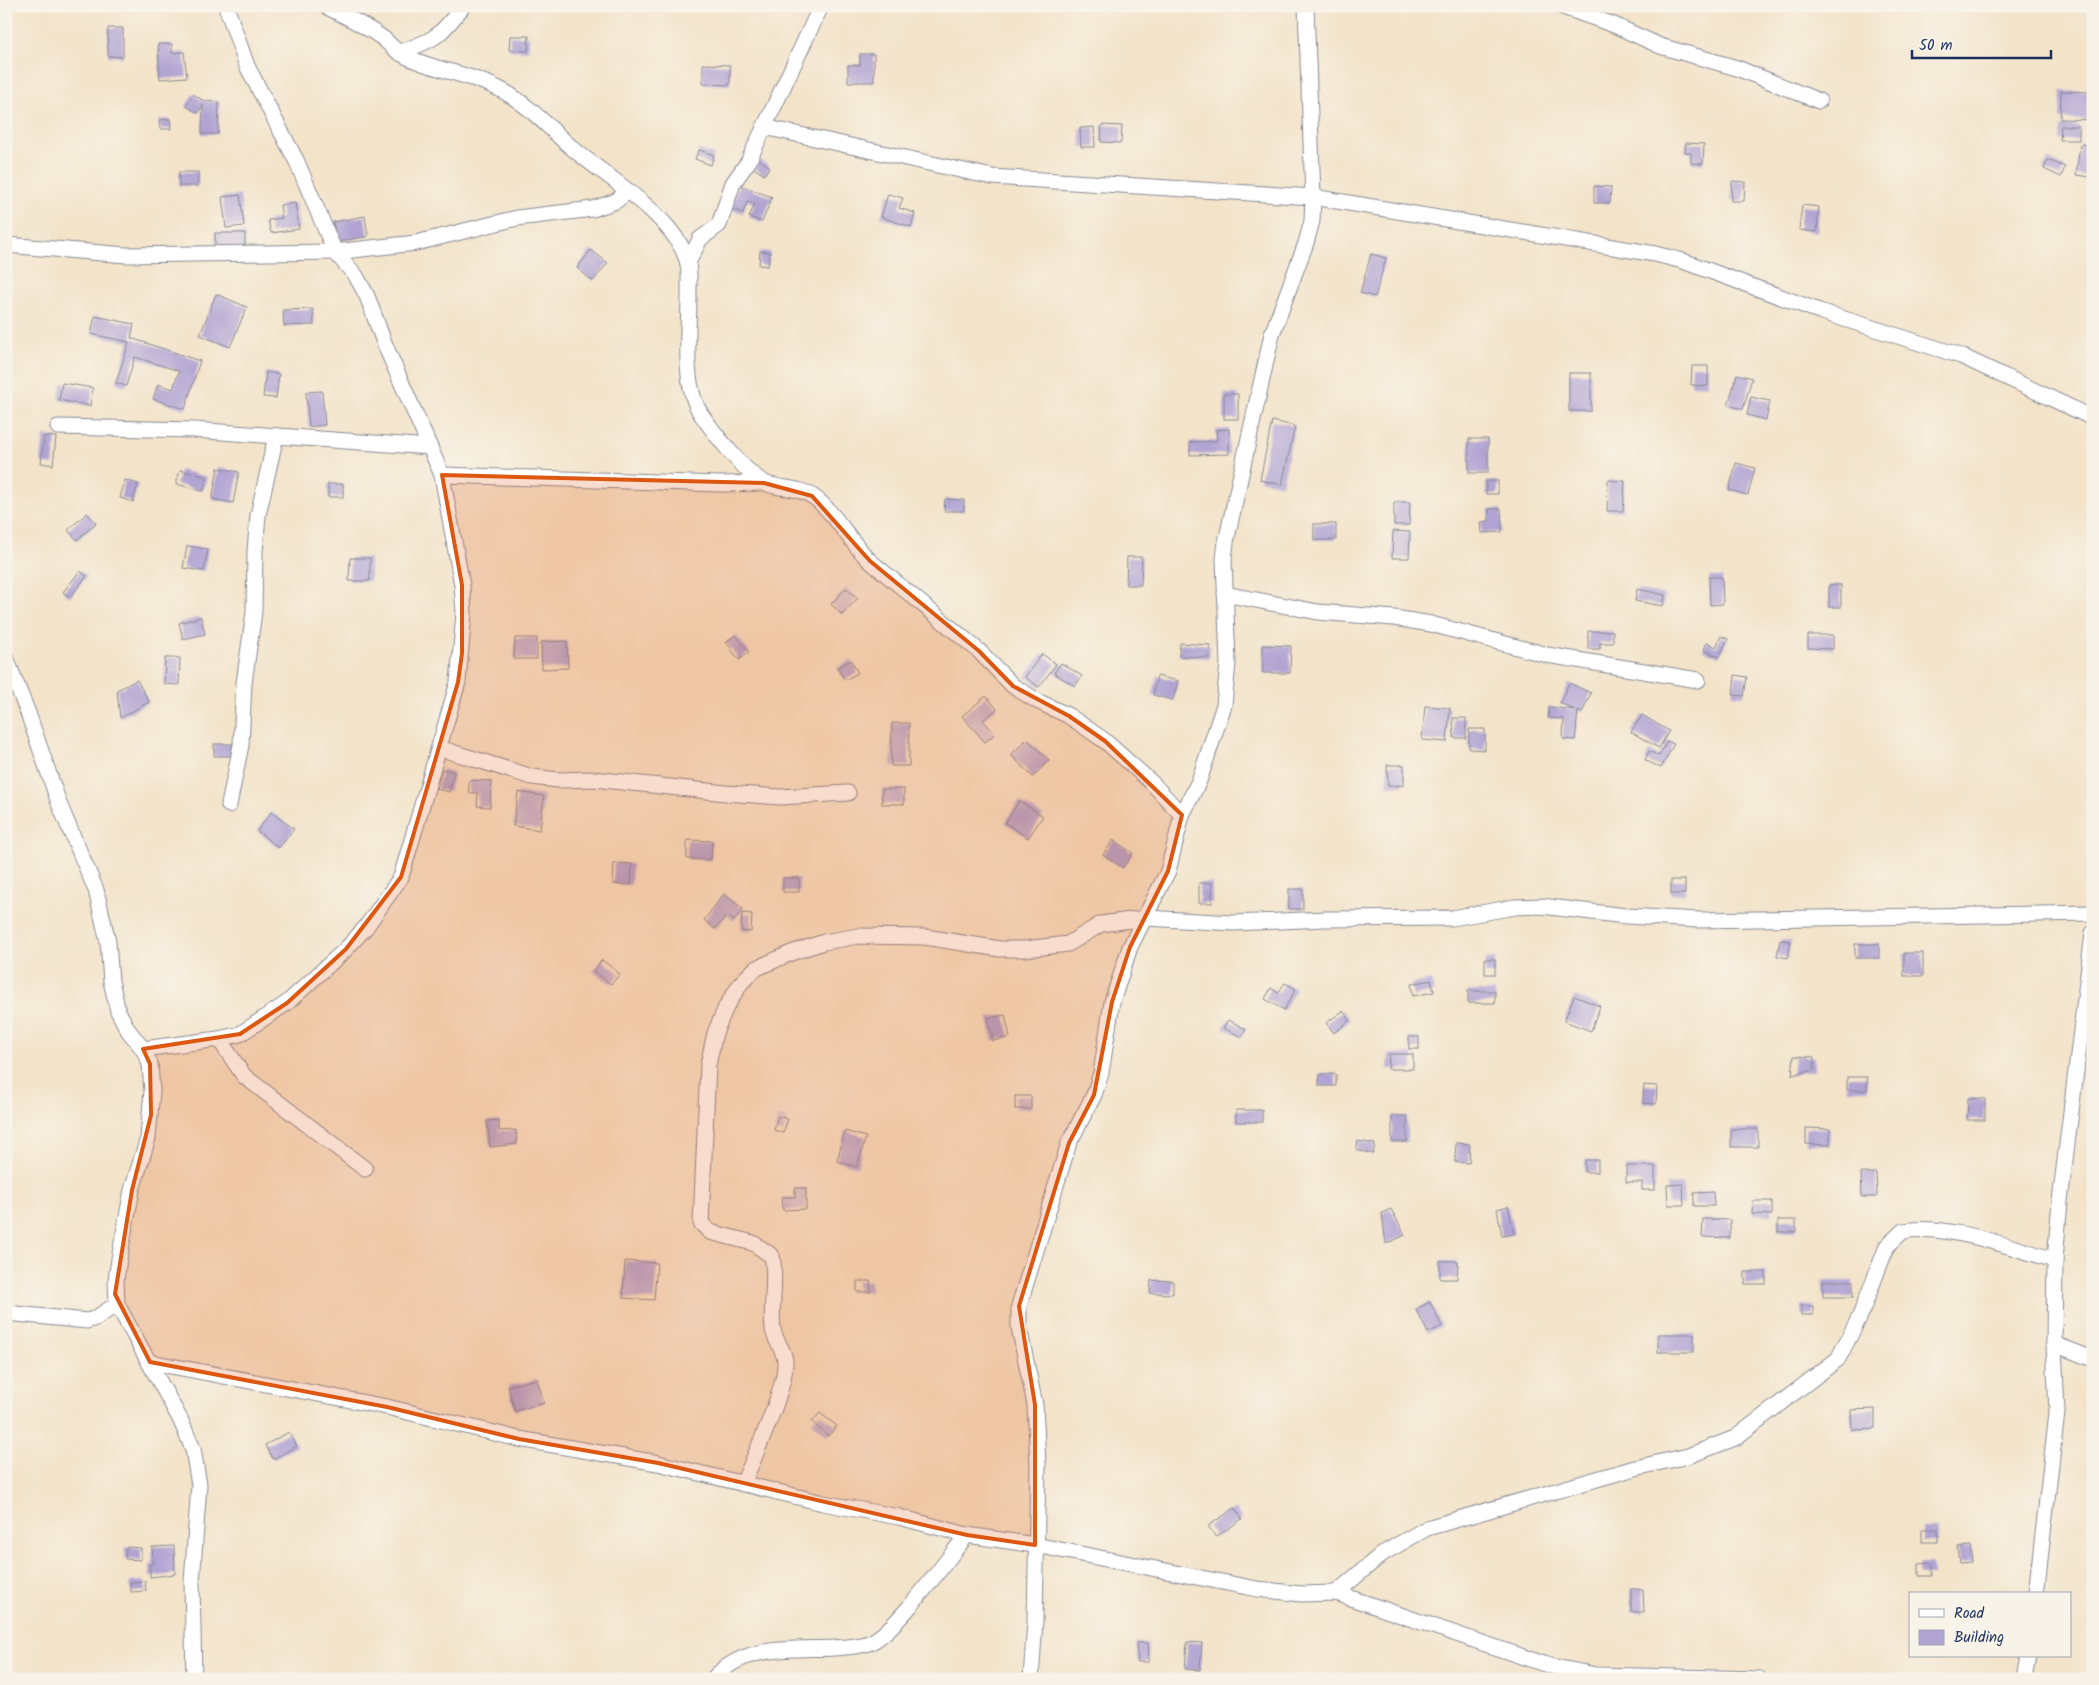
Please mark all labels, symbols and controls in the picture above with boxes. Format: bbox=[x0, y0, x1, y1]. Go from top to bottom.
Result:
scale bar bbox=[1912, 28, 2050, 60]
text: 50 m bbox=[1919, 34, 1953, 58]
legend bbox=[1909, 1592, 2072, 1658]
text: Road bbox=[1954, 1602, 1985, 1626]
text: Building bbox=[1954, 1626, 2004, 1650]

